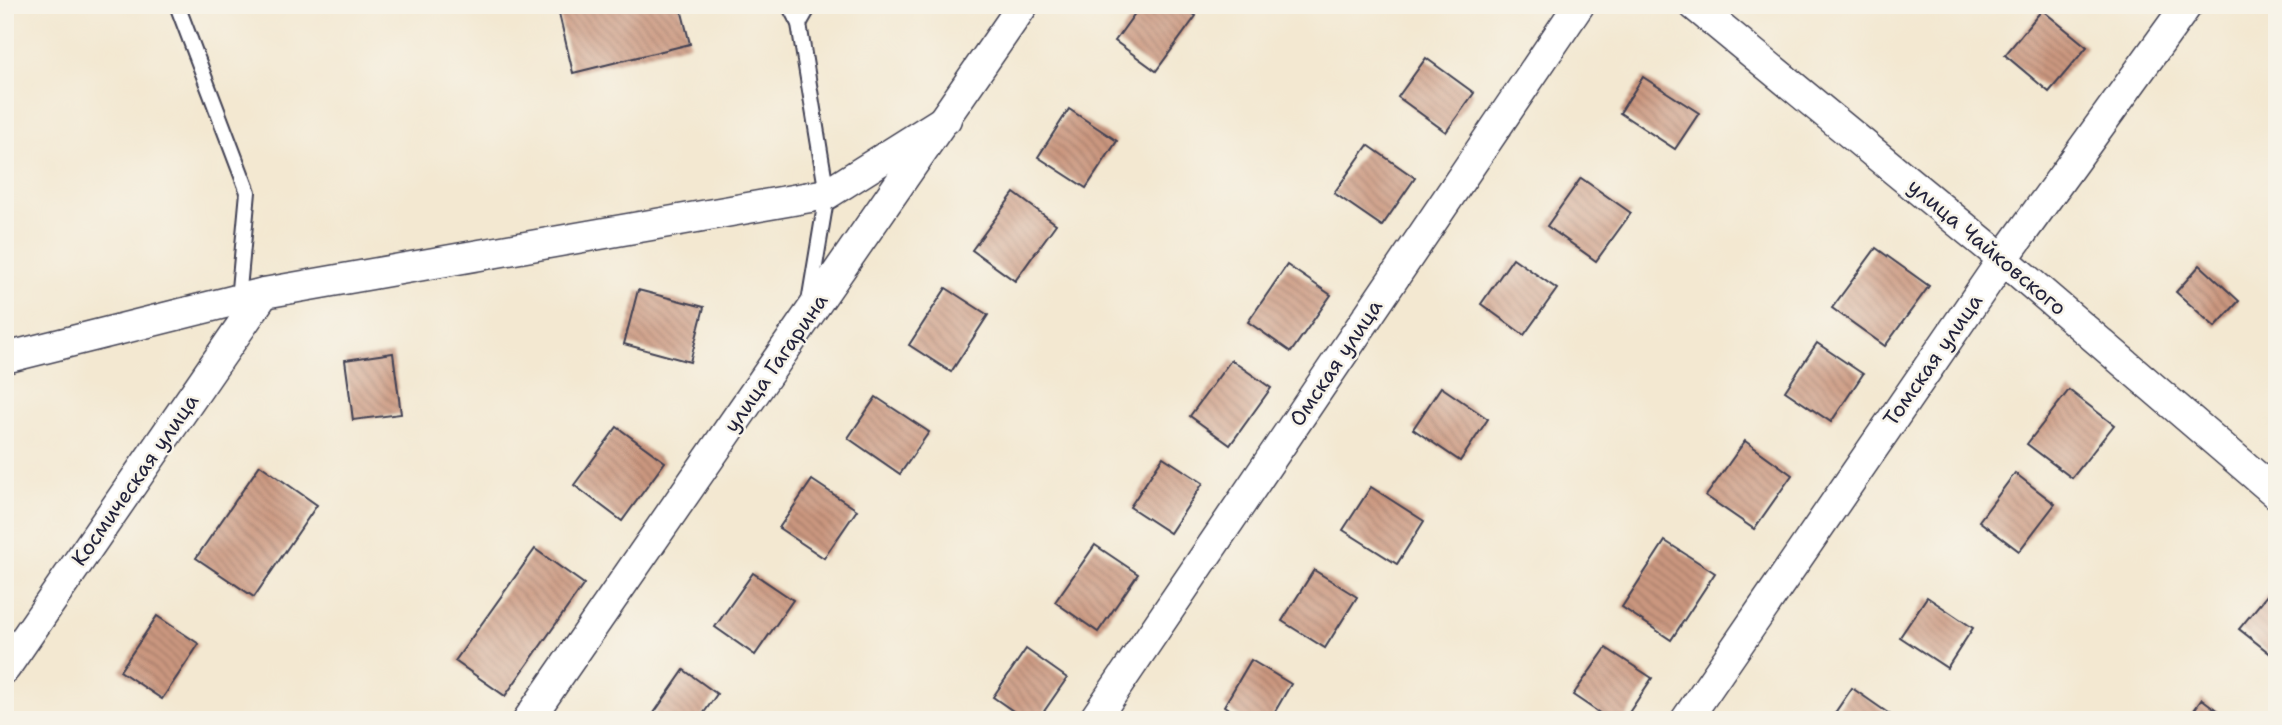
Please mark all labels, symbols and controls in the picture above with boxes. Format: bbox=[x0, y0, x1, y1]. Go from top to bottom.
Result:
street label: улица Чайковского bbox=[1902, 172, 2072, 322]
street label: улица Гагарина bbox=[718, 288, 834, 438]
street label: Томская улица bbox=[1877, 288, 1989, 432]
street label: Омская улица bbox=[1283, 294, 1389, 432]
street label: Космическая улица bbox=[65, 388, 205, 572]

